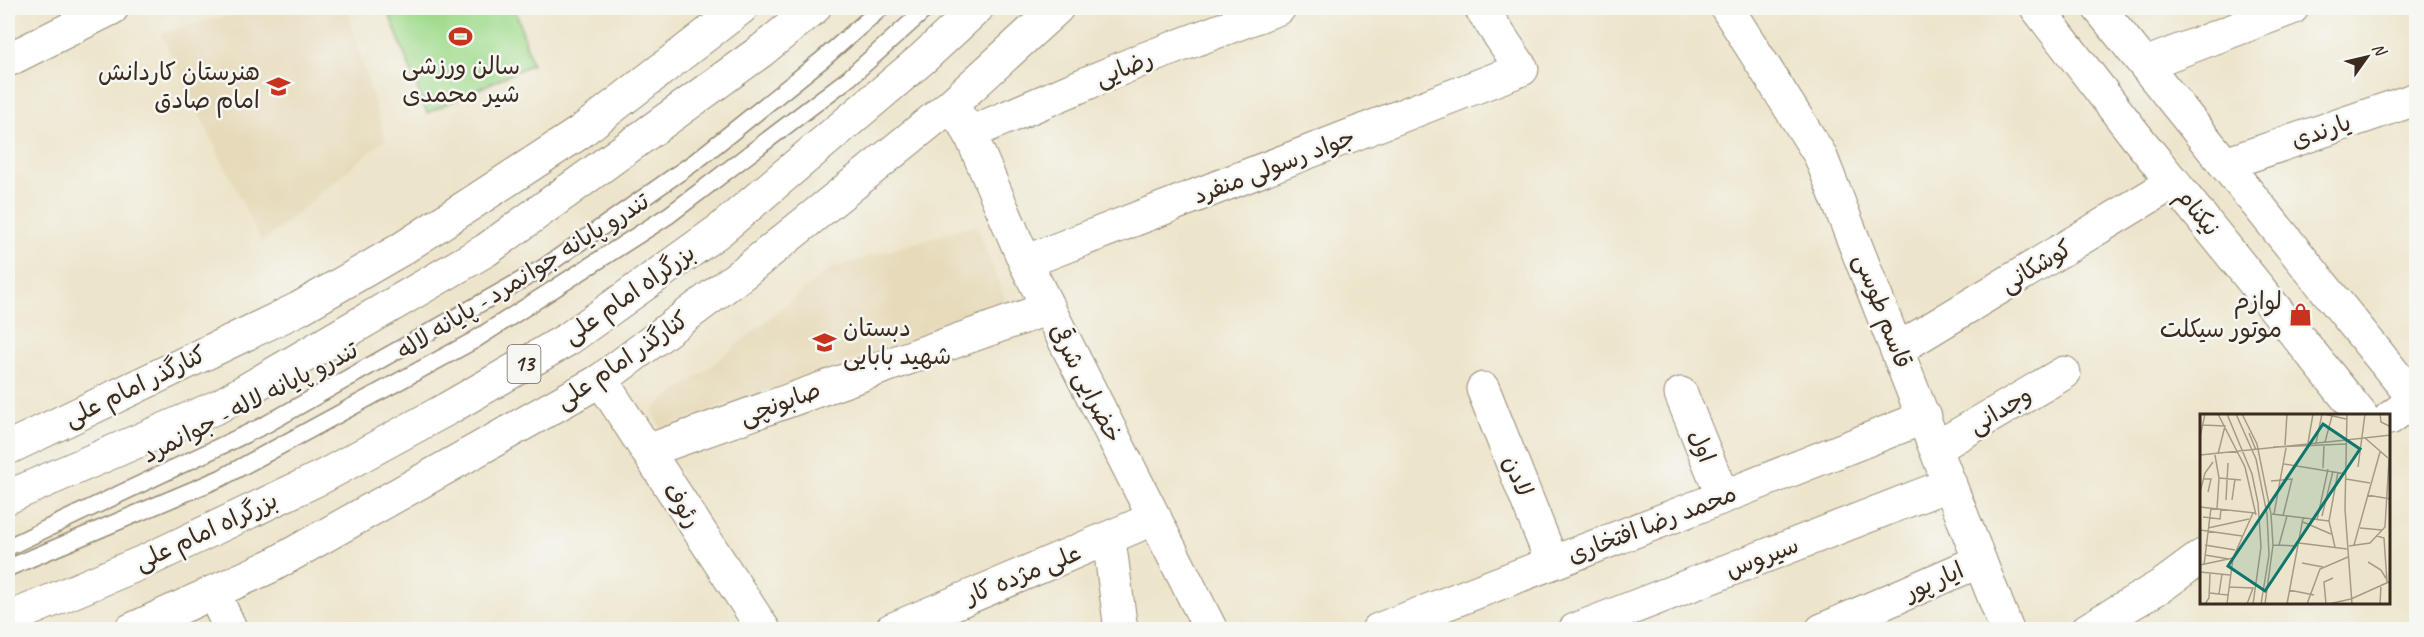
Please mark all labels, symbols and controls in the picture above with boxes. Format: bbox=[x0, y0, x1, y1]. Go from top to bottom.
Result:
sports icon: سالن ورزشی شیر محمدی bbox=[448, 23, 474, 49]
north arrow bbox=[2337, 27, 2397, 87]
text: N bbox=[2368, 39, 2391, 61]
street label: رضایی bbox=[1091, 43, 1157, 93]
place label: سالن ورزشی شیر محمدی bbox=[402, 51, 520, 109]
place label: هنرستان کاردانش امام صادق bbox=[98, 57, 260, 118]
school or university icon: هنرستان کاردانش امام صادق bbox=[265, 73, 291, 99]
street label: یارندی bbox=[2287, 107, 2355, 155]
street label: جواد رسولی منفرد bbox=[1189, 121, 1359, 211]
street label: نیکنام bbox=[2167, 182, 2226, 245]
street label: تندرو پایانه جوانمرد - پایانه لاله bbox=[391, 185, 655, 366]
street label: کوشکانی bbox=[1995, 233, 2077, 299]
street label: بزرگراه امام علی bbox=[557, 237, 703, 353]
street label: قاسم طوسی bbox=[1845, 249, 1919, 374]
place label: لوازم موتور سیکلت bbox=[2160, 286, 2282, 344]
shop icon: لوازم موتور سیکلت bbox=[2287, 302, 2313, 328]
street label: کنارگذر امام علی bbox=[550, 304, 696, 418]
place label: دبستان شهید بابایی bbox=[843, 313, 951, 371]
street label: خضرایی شرقی bbox=[1043, 318, 1129, 448]
school or university icon: دبستان شهید بابایی bbox=[812, 329, 838, 355]
street label: تندرو پایانه لاله - جوانمرد bbox=[137, 334, 364, 469]
street label: کنارگذر امام علی bbox=[59, 339, 212, 436]
road number: 13 bbox=[508, 345, 540, 383]
street label: صابونچی bbox=[735, 374, 825, 432]
street label: وجدانی bbox=[1963, 379, 2037, 441]
inset map bbox=[2200, 414, 2391, 604]
street label: اول bbox=[1682, 425, 1722, 467]
street label: لادن bbox=[1496, 451, 1540, 501]
street label: رئوف bbox=[656, 477, 708, 533]
street label: محمد رضا افتخاری bbox=[1563, 478, 1741, 570]
street label: بزرگراه امام علی bbox=[130, 485, 284, 580]
street label: سیروس bbox=[1721, 529, 1803, 585]
street label: علی مژده کار bbox=[959, 537, 1085, 612]
street label: ایار پور bbox=[1898, 555, 1968, 608]

